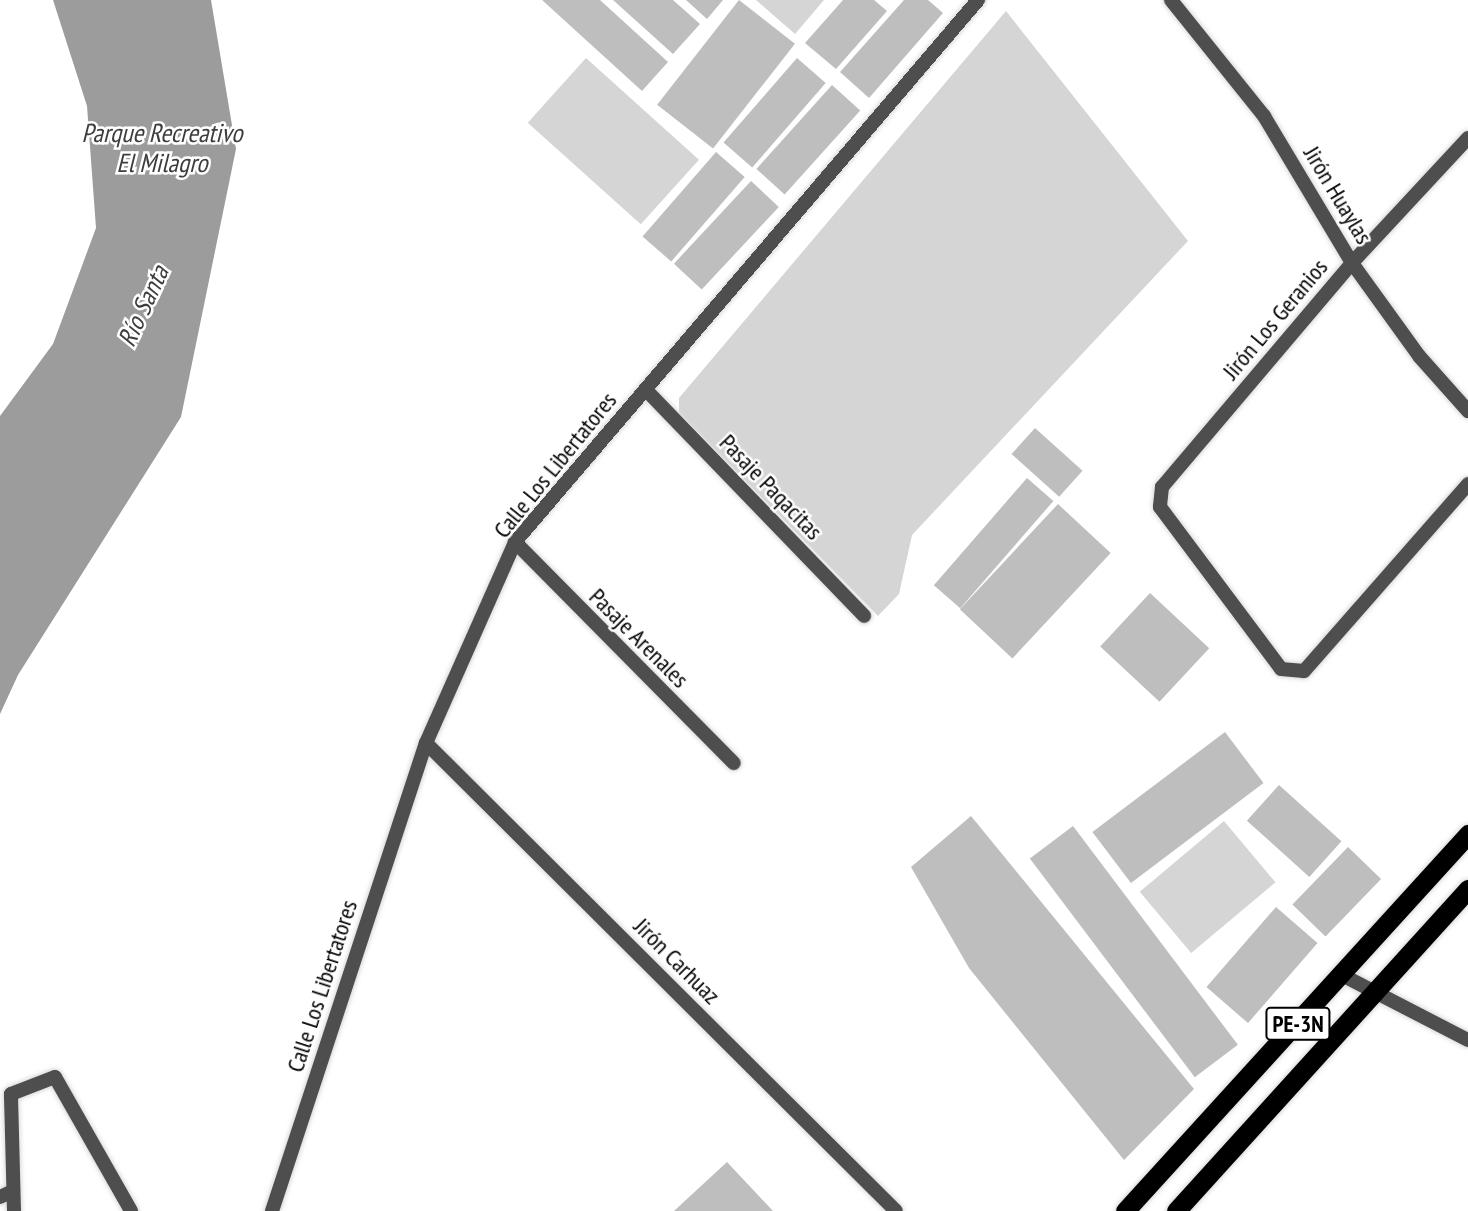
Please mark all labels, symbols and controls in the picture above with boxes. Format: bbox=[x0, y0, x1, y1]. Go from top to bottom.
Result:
water label: Parque Recreativo El Milagro bbox=[82, 117, 242, 178]
street label: Jirón Huaylas bbox=[1298, 141, 1378, 249]
street label: Jirón Los Geranios bbox=[1216, 253, 1334, 385]
water label: Río Santa bbox=[111, 261, 175, 351]
street label: Calle Los Libertatores bbox=[487, 386, 623, 544]
street label: Pasaje Paqacitas bbox=[714, 428, 828, 546]
street label: Pasaje Arenales bbox=[583, 582, 695, 694]
street label: Calle Los Libertatores bbox=[281, 896, 363, 1076]
street label: Jirón Carhuaz bbox=[628, 912, 726, 1010]
road number: PE-3N bbox=[1265, 1004, 1331, 1044]

